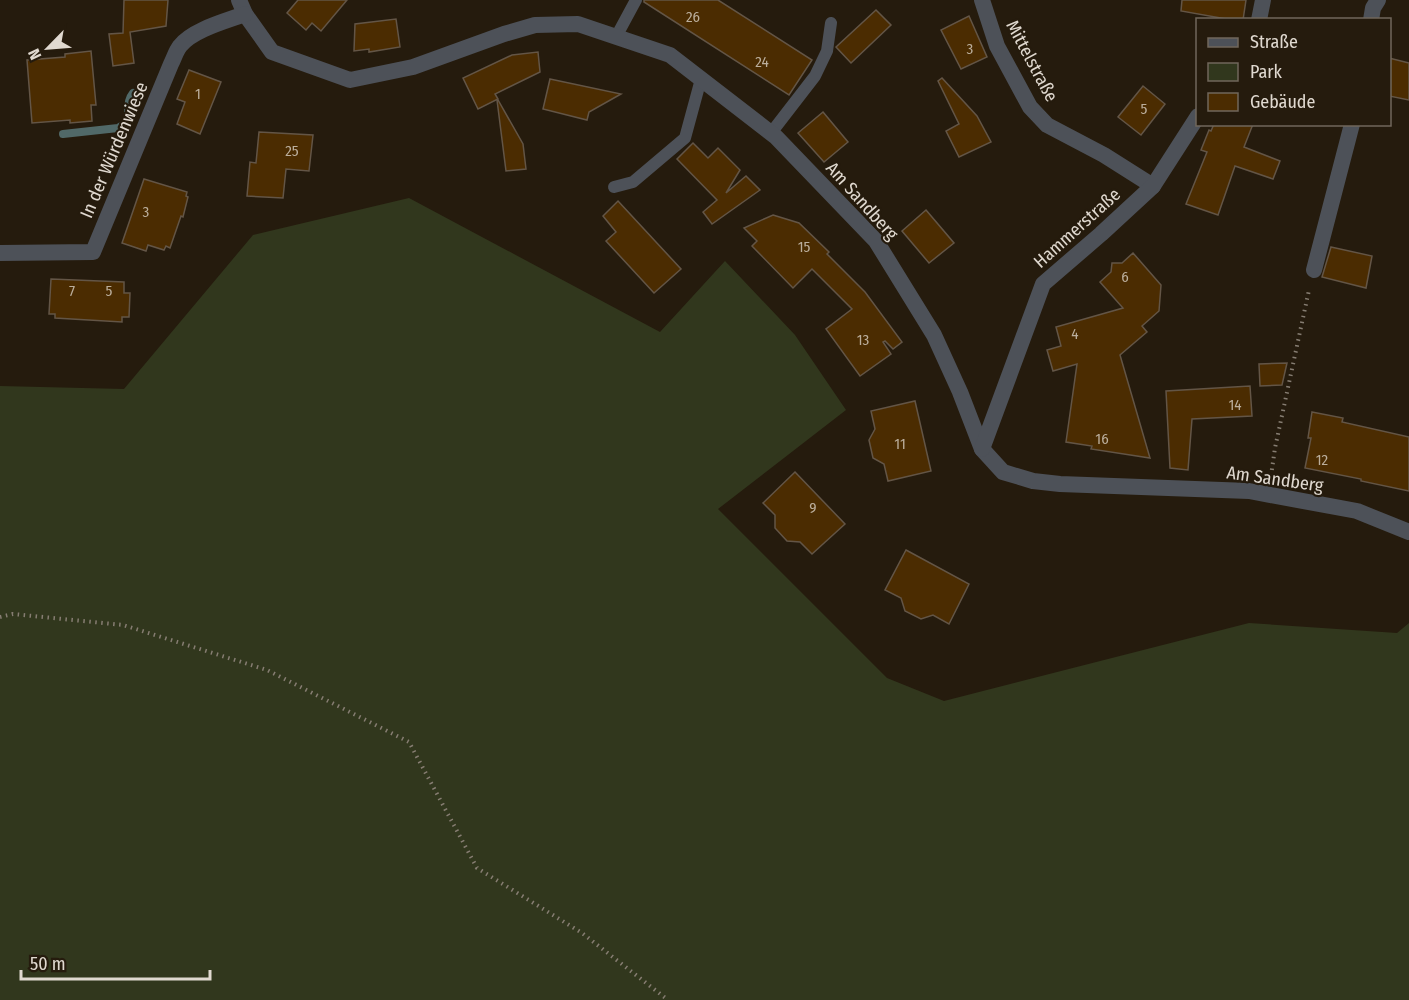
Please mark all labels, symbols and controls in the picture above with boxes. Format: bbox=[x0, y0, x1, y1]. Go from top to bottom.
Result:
house number: 26 bbox=[686, 8, 700, 26]
street label: Mittelstraße bbox=[1001, 16, 1063, 106]
north arrow bbox=[18, 18, 78, 78]
legend bbox=[1196, 18, 1391, 126]
text: Straße bbox=[1250, 31, 1298, 53]
house number: 3 bbox=[967, 40, 974, 58]
text: N bbox=[24, 46, 45, 62]
house number: 24 bbox=[755, 53, 769, 71]
text: Park bbox=[1250, 61, 1283, 83]
street label: In der Würdenwiese bbox=[75, 79, 153, 221]
house number: 1 bbox=[195, 85, 201, 103]
text: Gebäude bbox=[1250, 91, 1316, 113]
house number: 5 bbox=[1141, 100, 1148, 118]
house number: 25 bbox=[285, 142, 299, 160]
street label: Am Sandberg bbox=[821, 157, 903, 245]
street label: Hammerstraße bbox=[1029, 183, 1125, 273]
house number: 3 bbox=[143, 203, 150, 221]
house number: 15 bbox=[798, 238, 810, 256]
house number: 6 bbox=[1121, 268, 1129, 286]
house number: 7 bbox=[69, 282, 75, 300]
house number: 5 bbox=[106, 282, 113, 300]
house number: 4 bbox=[1071, 325, 1079, 343]
house number: 13 bbox=[857, 331, 870, 349]
house number: 14 bbox=[1228, 396, 1242, 414]
house number: 16 bbox=[1095, 430, 1109, 448]
house number: 11 bbox=[894, 435, 906, 453]
house number: 12 bbox=[1316, 451, 1329, 469]
street label: Am Sandberg bbox=[1225, 461, 1325, 497]
house number: 9 bbox=[809, 499, 817, 517]
scale bar bbox=[21, 943, 210, 981]
text: 50 m bbox=[30, 953, 66, 975]

